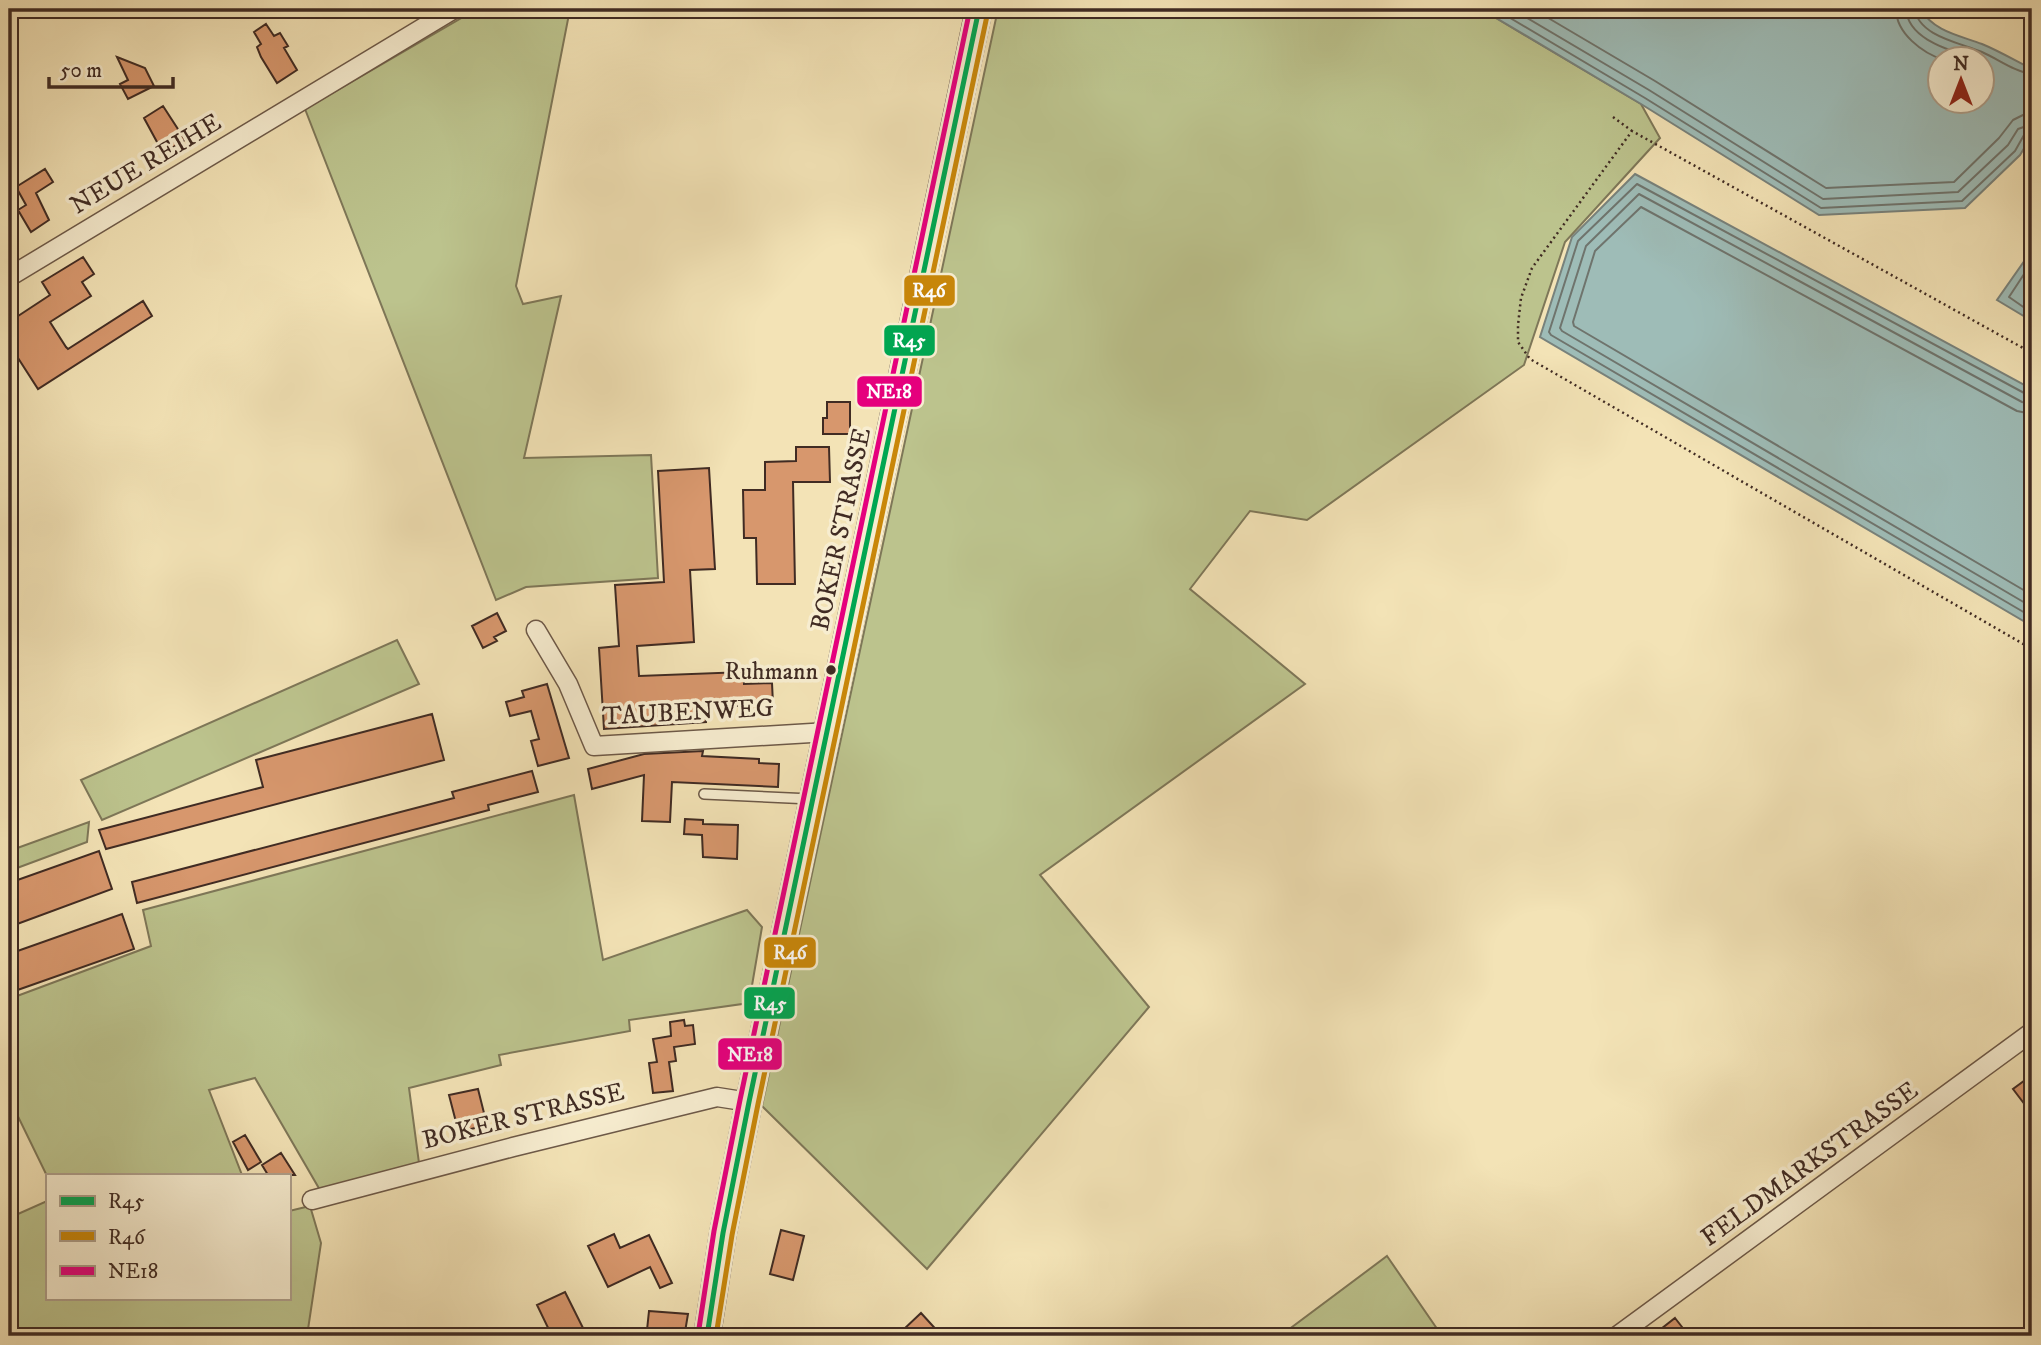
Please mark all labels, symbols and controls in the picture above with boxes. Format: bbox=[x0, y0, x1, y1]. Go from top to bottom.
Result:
scale bar bbox=[49, 46, 173, 90]
north arrow bbox=[1926, 46, 1996, 116]
text: N bbox=[1953, 53, 1969, 76]
text: 50 m bbox=[60, 58, 102, 84]
street label: NEUE REIHE bbox=[64, 106, 227, 222]
line badge: R46 bbox=[903, 274, 956, 307]
text: R46 bbox=[912, 280, 947, 303]
line badge: R45 bbox=[883, 324, 936, 357]
text: R45 bbox=[893, 330, 926, 353]
line badge: NE18 bbox=[856, 375, 923, 408]
text: NE18 bbox=[866, 381, 912, 404]
street label: BOKER STRASSE bbox=[804, 425, 879, 634]
place label: Ruhmann bbox=[725, 657, 818, 687]
marker: Ruhmann bbox=[824, 663, 838, 677]
street label: TAUBENWEG bbox=[601, 692, 775, 733]
line badge: R46 bbox=[763, 936, 817, 969]
text: R46 bbox=[773, 942, 808, 965]
line badge: R45 bbox=[743, 986, 796, 1020]
text: R45 bbox=[754, 993, 787, 1016]
line badge: NE18 bbox=[717, 1037, 783, 1071]
text: NE18 bbox=[727, 1044, 773, 1067]
street label: FELDMARKSTRASSE bbox=[1695, 1074, 1925, 1254]
street label: BOKER STRASSE bbox=[419, 1075, 628, 1158]
legend bbox=[46, 1174, 290, 1300]
text: R45 bbox=[108, 1189, 144, 1215]
text: R46 bbox=[108, 1225, 146, 1251]
text: NE18 bbox=[108, 1259, 158, 1285]

